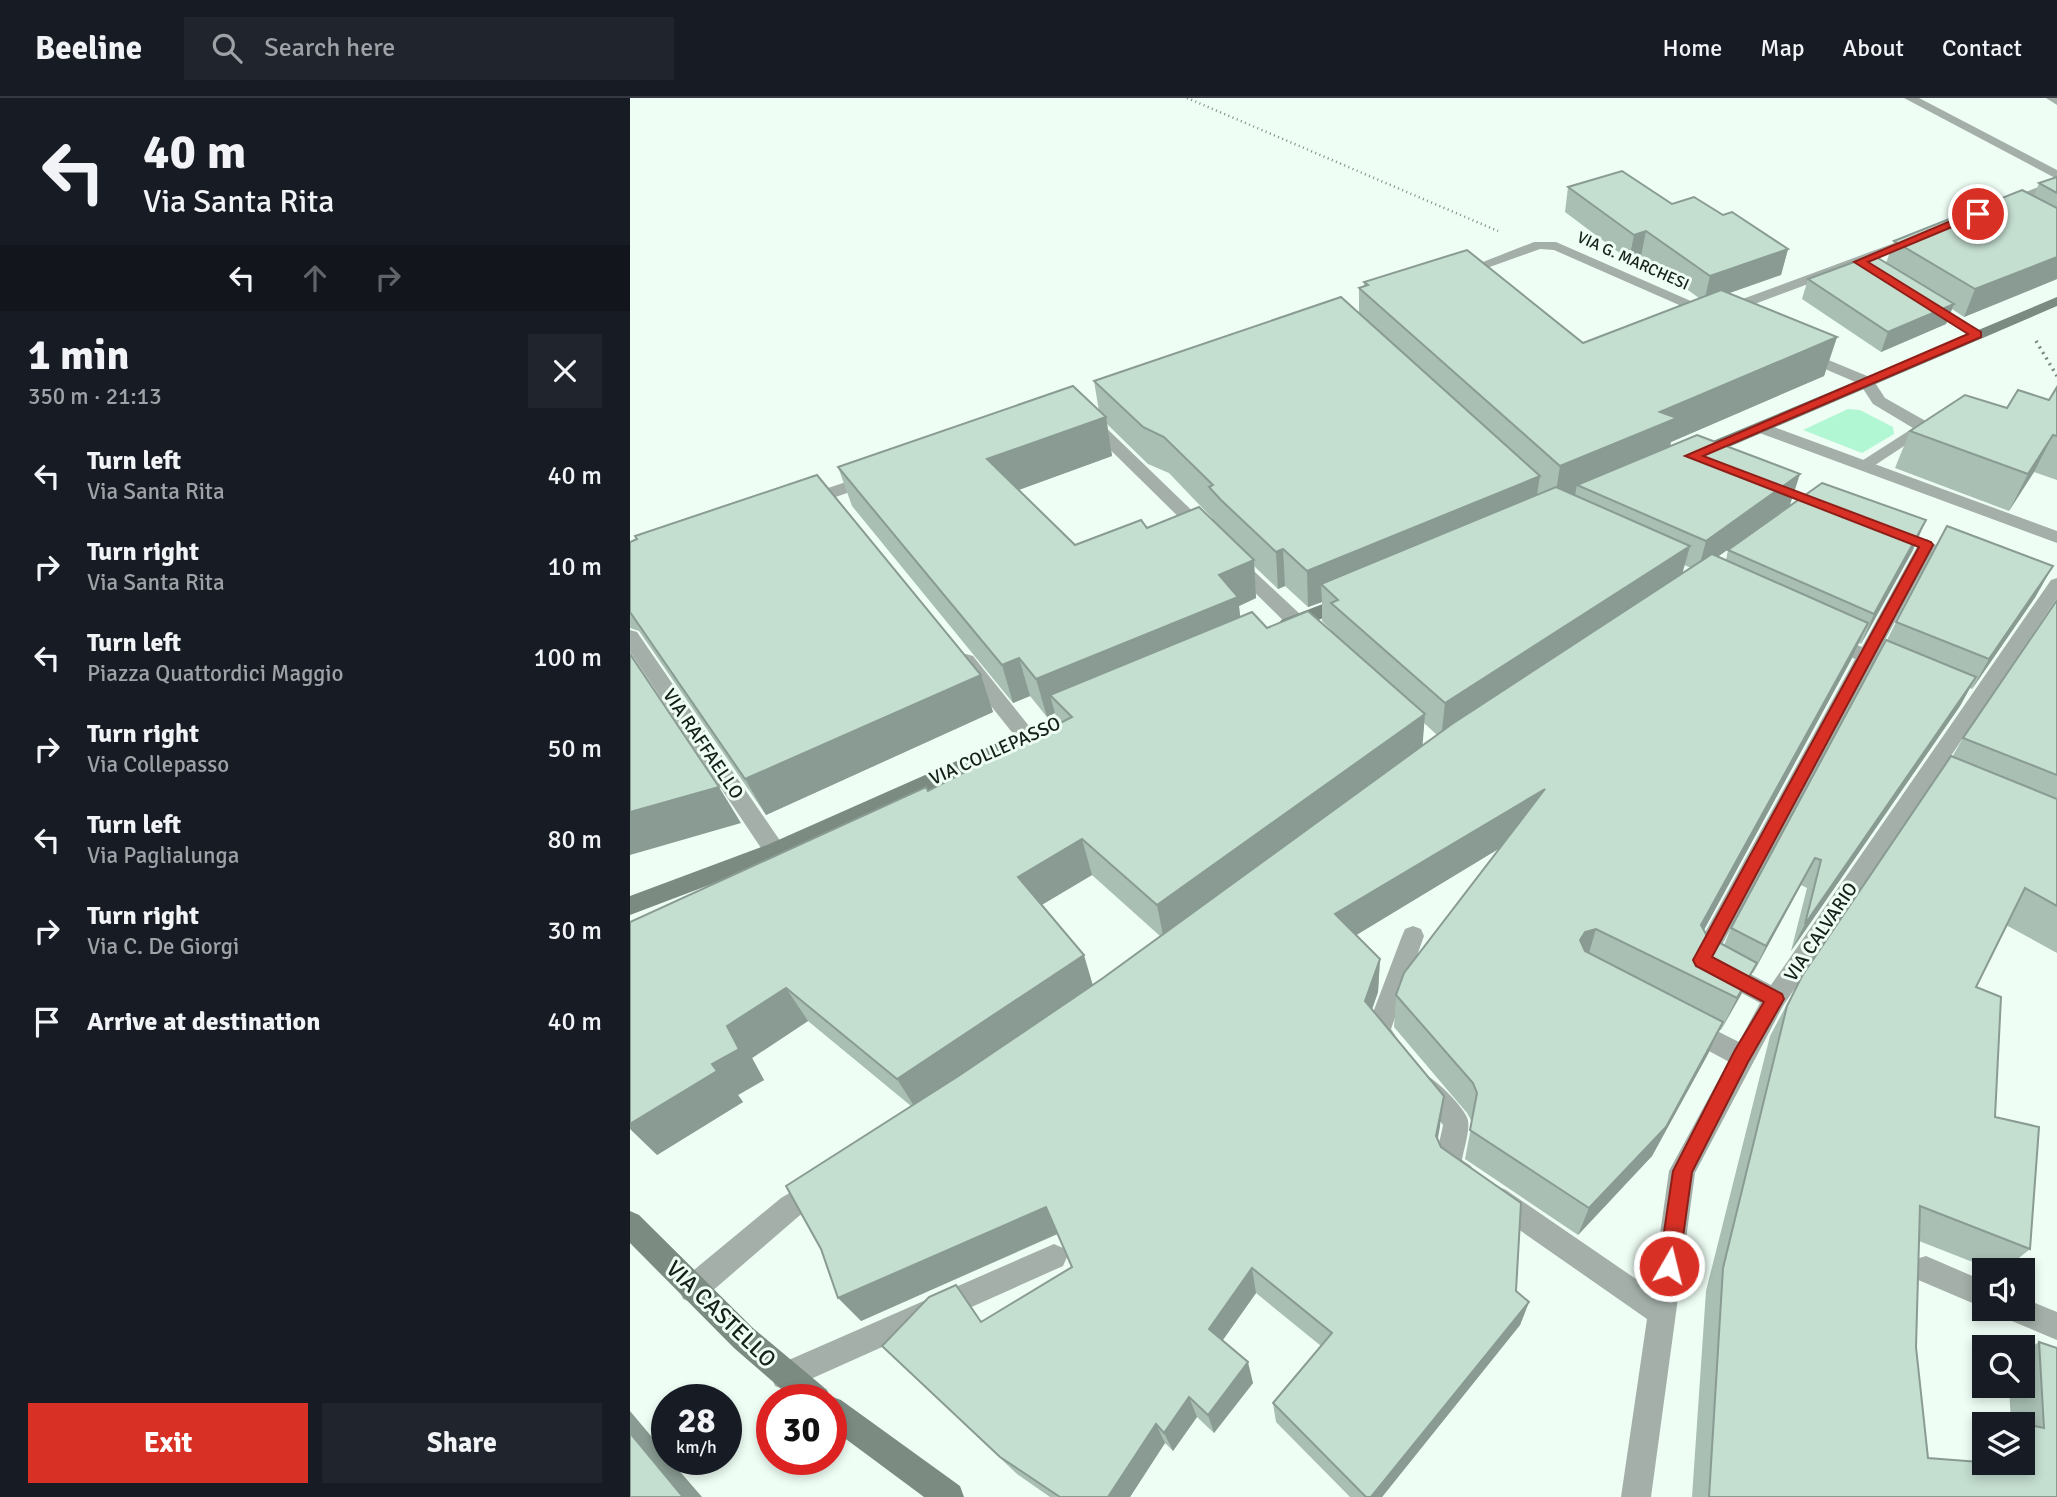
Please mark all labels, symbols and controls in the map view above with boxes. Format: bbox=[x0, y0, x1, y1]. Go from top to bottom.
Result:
search box bbox=[184, 17, 674, 80]
text: Beeline bbox=[35, 28, 142, 69]
icon: search bbox=[208, 29, 246, 67]
text: Search here bbox=[264, 32, 395, 64]
text: Home bbox=[1662, 33, 1722, 63]
text: Map bbox=[1760, 33, 1805, 63]
text: About bbox=[1843, 33, 1904, 63]
text: Contact bbox=[1942, 33, 2022, 63]
text: 40 m bbox=[143, 122, 246, 182]
icon: left bbox=[28, 126, 119, 217]
text: Via Santa Rita bbox=[143, 182, 334, 221]
pin bbox=[1948, 184, 2008, 244]
icon: arrive bbox=[1959, 195, 1997, 233]
street label: VIA G. MARCHESI bbox=[1574, 227, 1692, 295]
icon: left bbox=[223, 259, 261, 297]
icon: ahead bbox=[296, 259, 334, 297]
icon: right bbox=[369, 259, 407, 297]
text: 1 min bbox=[28, 330, 129, 381]
button: close bbox=[528, 334, 602, 408]
text: 350 m · 21:13 bbox=[28, 382, 162, 411]
text: Turn left bbox=[87, 445, 181, 477]
icon: left bbox=[28, 457, 66, 495]
text: 40 m bbox=[547, 460, 602, 492]
text: Via Santa Rita bbox=[87, 477, 225, 506]
text: Turn right bbox=[87, 536, 199, 568]
icon: right bbox=[28, 548, 66, 586]
text: 10 m bbox=[547, 551, 602, 583]
text: Via Santa Rita bbox=[87, 568, 225, 597]
text: Turn left bbox=[87, 627, 181, 659]
icon: left bbox=[28, 639, 66, 677]
text: 100 m bbox=[533, 642, 602, 674]
text: Piazza Quattordici Maggio bbox=[87, 659, 344, 688]
street label: VIA RAFFAELLO bbox=[657, 684, 749, 804]
street label: VIA COLLEPASSO bbox=[926, 711, 1064, 791]
text: Turn right bbox=[87, 718, 199, 750]
icon: right bbox=[28, 730, 66, 768]
text: 50 m bbox=[547, 733, 602, 765]
text: Via Collepasso bbox=[87, 750, 229, 779]
text: Turn left bbox=[87, 809, 181, 841]
icon: left bbox=[28, 821, 66, 859]
text: 80 m bbox=[547, 824, 602, 856]
text: Via Paglialunga bbox=[87, 841, 239, 870]
street label: VIA CALVARIO bbox=[1779, 878, 1863, 986]
text: Turn right bbox=[87, 900, 199, 932]
icon: right bbox=[28, 912, 66, 950]
text: 30 m bbox=[547, 915, 602, 947]
text: Via C. De Giorgi bbox=[87, 932, 239, 961]
icon: arrive bbox=[28, 1003, 66, 1041]
text: Arrive at destination bbox=[87, 1006, 320, 1038]
text: 40 m bbox=[547, 1006, 602, 1038]
position arrow bbox=[1632, 1229, 1706, 1303]
street label: VIA CASTELLO bbox=[660, 1254, 782, 1374]
map controls bbox=[1972, 1258, 2035, 1475]
button: sound bbox=[1972, 1258, 2035, 1321]
button: search bbox=[1972, 1335, 2035, 1398]
speed limit sign: 30 bbox=[756, 1384, 847, 1475]
text: 28 bbox=[678, 1399, 715, 1442]
button: Exit bbox=[28, 1403, 308, 1483]
button: Share bbox=[322, 1403, 602, 1483]
button: layers bbox=[1972, 1412, 2035, 1475]
text: km/h bbox=[676, 1436, 717, 1458]

